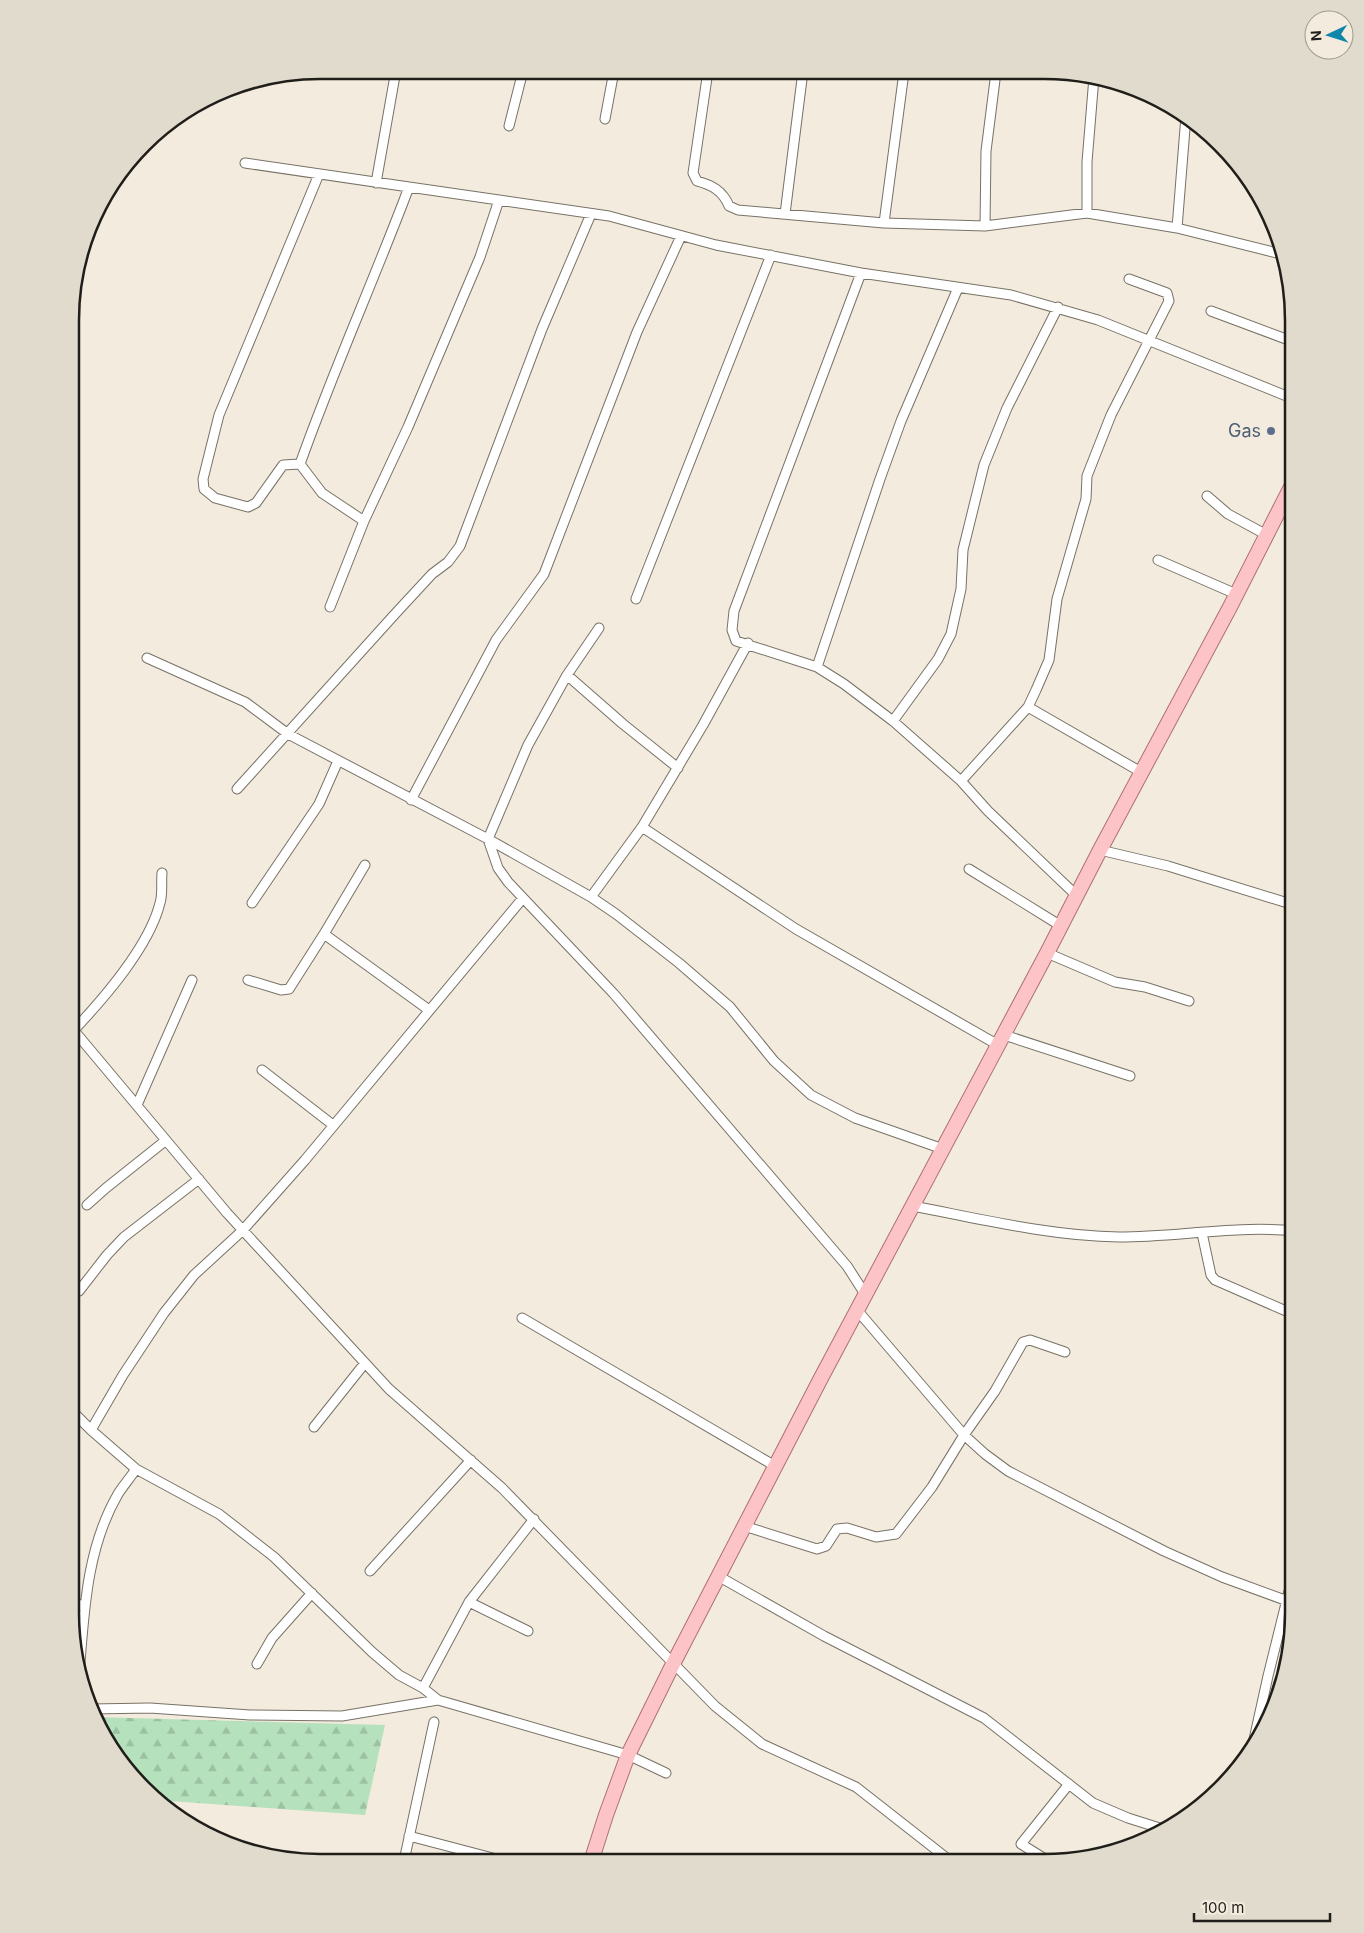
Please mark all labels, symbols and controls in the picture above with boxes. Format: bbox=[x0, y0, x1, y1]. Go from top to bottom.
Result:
north arrow bbox=[1304, 10, 1354, 60]
text: N bbox=[1307, 30, 1324, 42]
place label: Gas bbox=[1228, 420, 1261, 441]
marker: Gas bbox=[1265, 425, 1277, 437]
scale bar bbox=[1194, 1890, 1330, 1922]
text: 100 m bbox=[1202, 1898, 1244, 1917]

